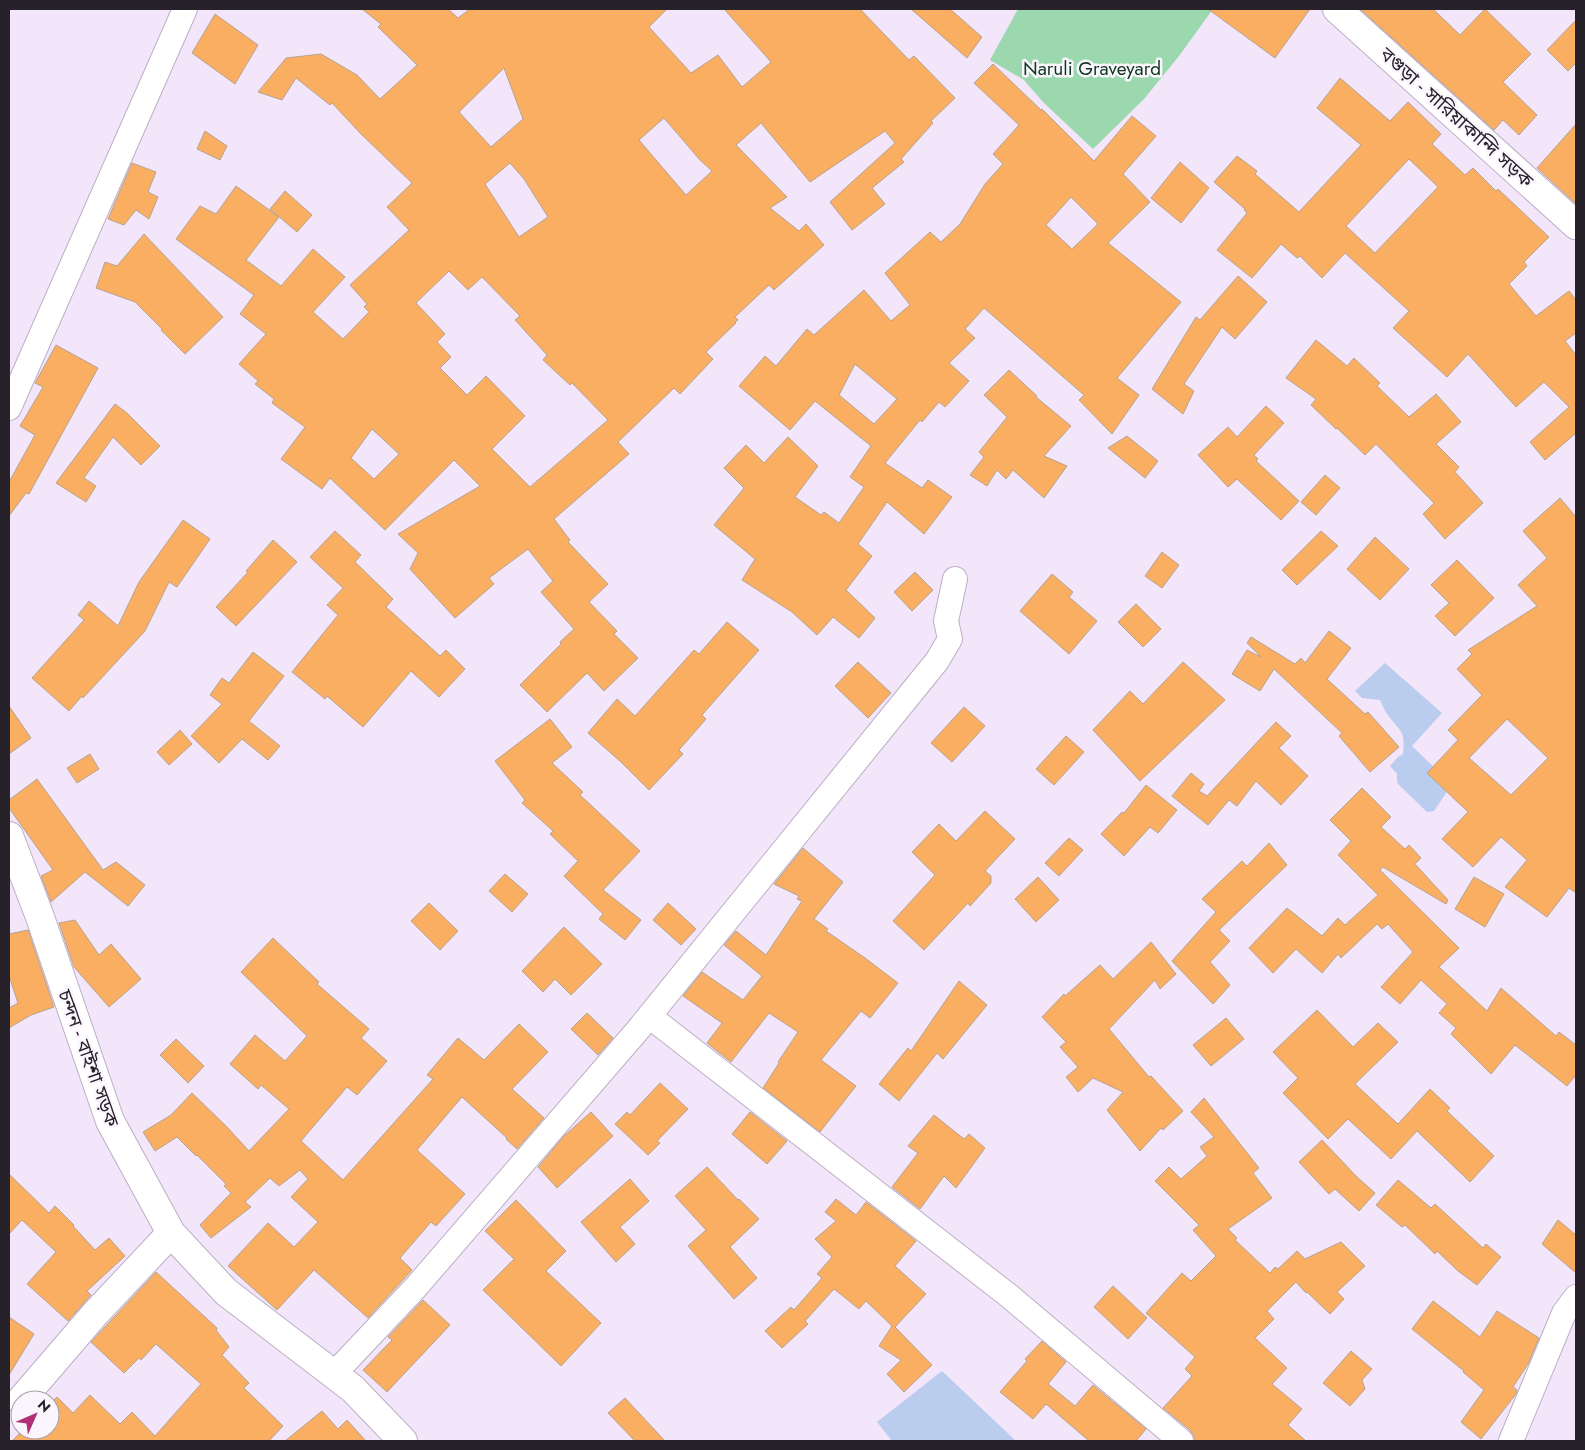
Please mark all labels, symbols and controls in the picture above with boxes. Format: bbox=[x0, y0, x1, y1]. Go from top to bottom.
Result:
street label: বগুড়া - সারিয়াকান্দি সড়ক bbox=[1373, 40, 1540, 194]
park label: Naruli Graveyard bbox=[1023, 55, 1161, 82]
street label: চন্দন - বাইশা সড়ক bbox=[51, 985, 126, 1131]
north arrow bbox=[10, 1390, 60, 1440]
text: N bbox=[33, 1395, 55, 1417]

